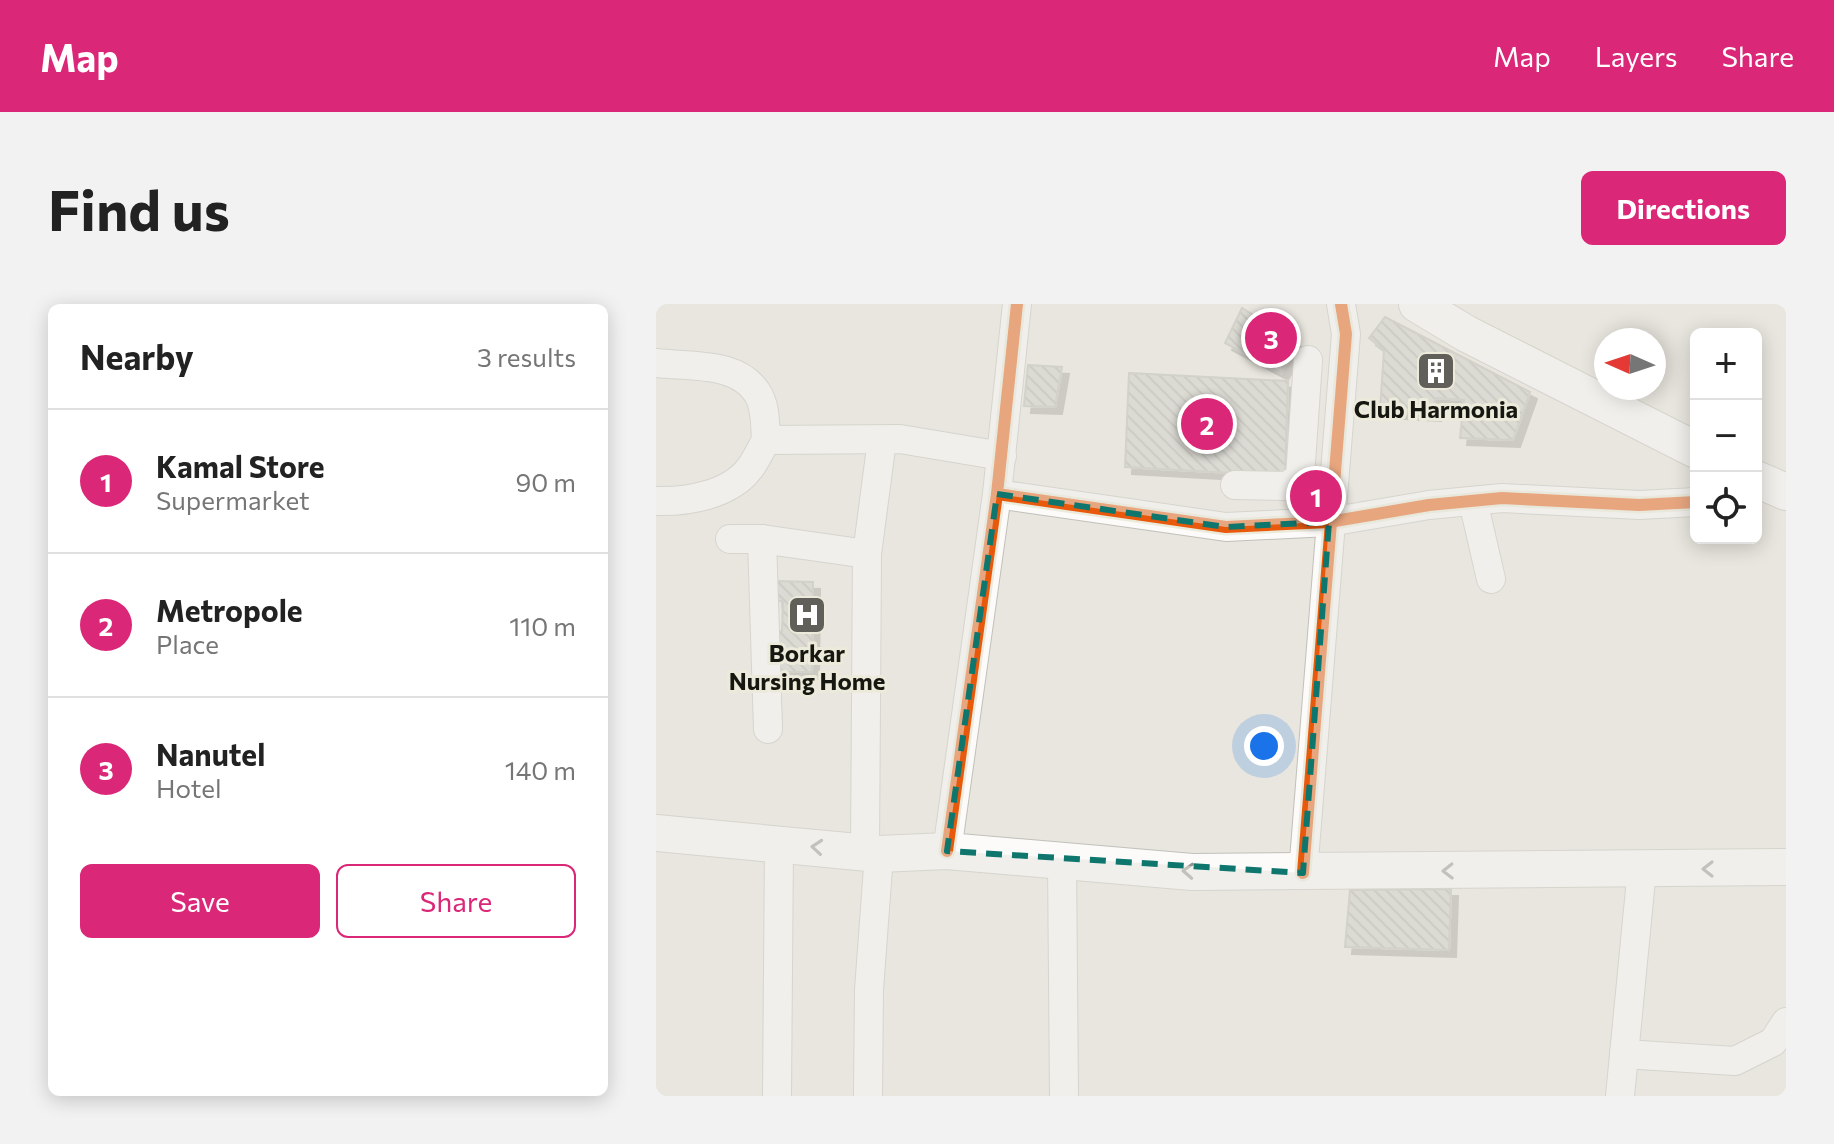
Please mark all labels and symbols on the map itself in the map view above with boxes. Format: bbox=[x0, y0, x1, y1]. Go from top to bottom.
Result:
pin: 3 bbox=[1245, 308, 1297, 368]
north arrow bbox=[1594, 328, 1666, 400]
building icon: Club Harmonia bbox=[1415, 350, 1457, 392]
pin: 2 bbox=[1181, 394, 1233, 454]
place label: Club Harmonia bbox=[1354, 394, 1518, 423]
pin: 1 bbox=[1290, 466, 1342, 526]
hospital icon: Borkar Nursing Home bbox=[786, 594, 828, 636]
place label: Borkar Nursing Home bbox=[729, 638, 885, 695]
your location bbox=[1244, 726, 1284, 766]
one-way arrow bbox=[811, 839, 824, 856]
one-way arrow bbox=[1701, 860, 1714, 878]
one-way arrow bbox=[1441, 862, 1454, 880]
one-way arrow bbox=[1181, 863, 1194, 880]

